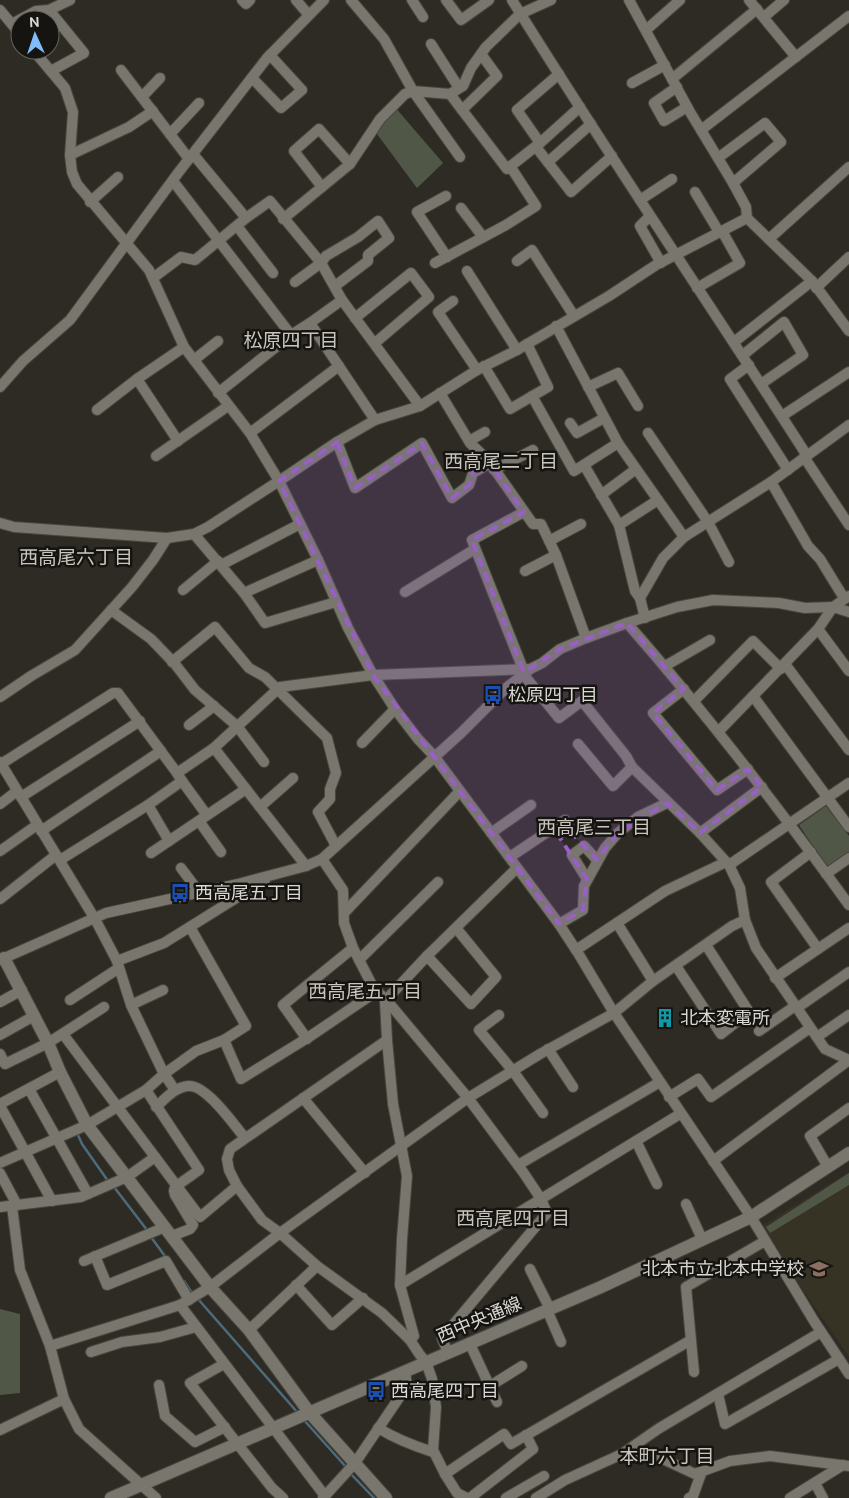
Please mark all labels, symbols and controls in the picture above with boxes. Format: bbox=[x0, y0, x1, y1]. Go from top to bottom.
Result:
north arrow bbox=[10, 10, 60, 60]
text: N bbox=[29, 13, 40, 31]
district label: 松原四丁目 bbox=[243, 328, 339, 353]
district label: 西高尾二丁目 bbox=[444, 449, 558, 474]
district label: 西高尾六丁目 bbox=[19, 545, 133, 570]
place label: 松原四丁目 bbox=[508, 683, 598, 707]
bus stop icon: 松原四丁目 bbox=[482, 684, 504, 706]
district label: 西高尾三丁目 bbox=[537, 815, 651, 840]
place label: 西高尾五丁目 bbox=[195, 881, 303, 905]
bus stop icon: 西高尾五丁目 bbox=[169, 882, 191, 904]
district label: 西高尾五丁目 bbox=[308, 979, 422, 1004]
place label: 北本変電所 bbox=[680, 1006, 770, 1030]
building icon: 北本変電所 bbox=[654, 1007, 676, 1029]
district label: 西高尾四丁目 bbox=[456, 1206, 570, 1231]
place label: 北本市立北本中学校 bbox=[642, 1257, 804, 1281]
school or university icon: 北本市立北本中学校 bbox=[808, 1258, 830, 1280]
street label: 西中央通線 bbox=[433, 1291, 525, 1349]
place label: 西高尾四丁目 bbox=[391, 1379, 499, 1403]
bus stop icon: 西高尾四丁目 bbox=[365, 1380, 387, 1402]
district label: 本町六丁目 bbox=[619, 1444, 715, 1469]

